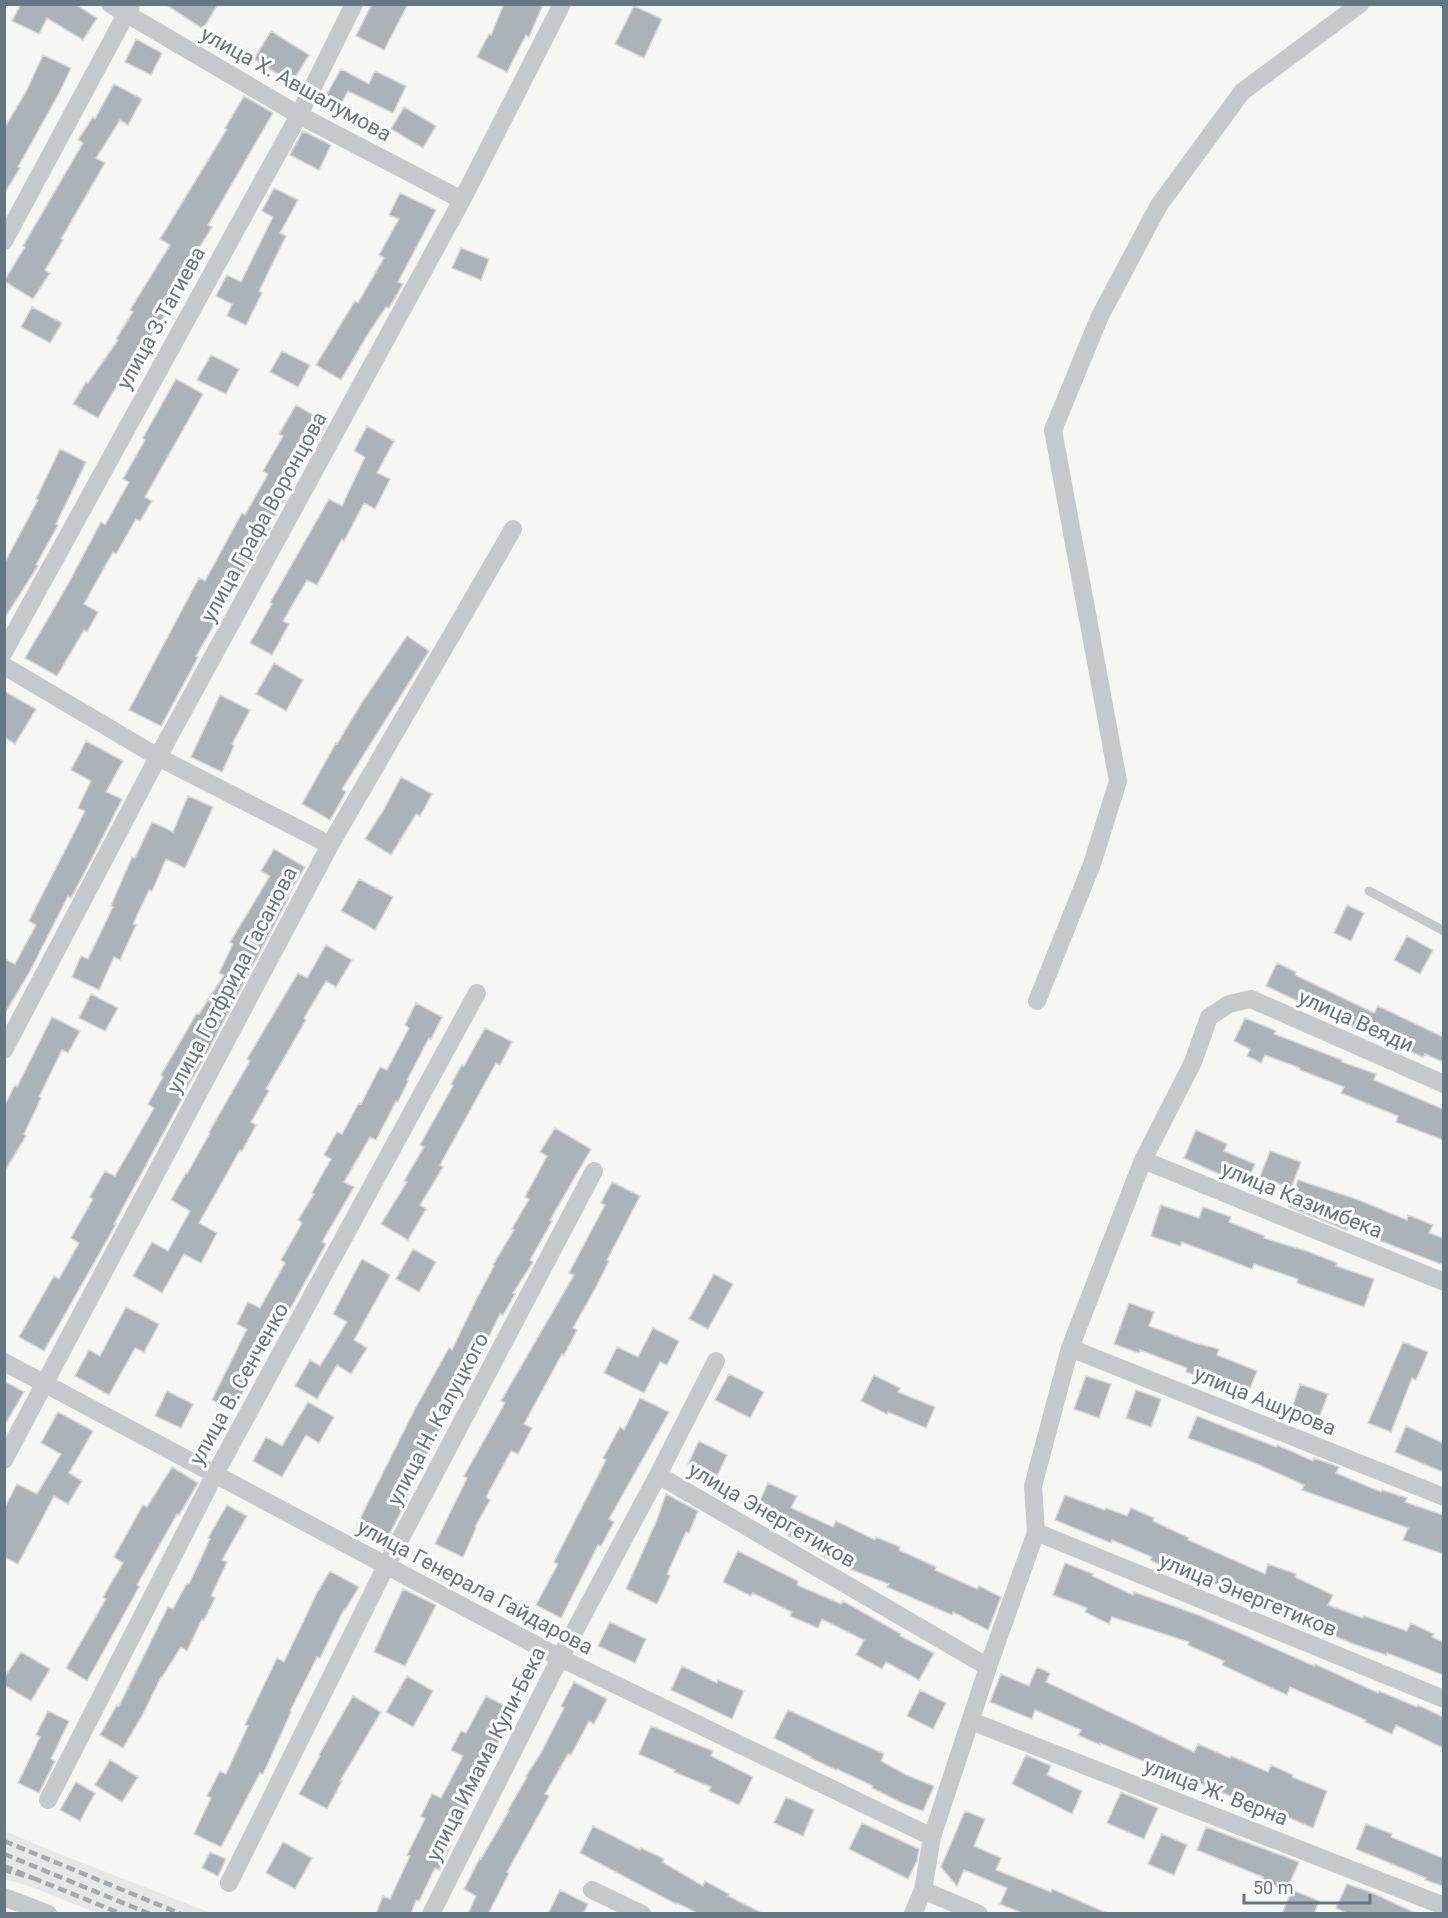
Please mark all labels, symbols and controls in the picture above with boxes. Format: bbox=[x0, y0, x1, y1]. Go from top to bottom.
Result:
street label: улица Х. Авшалумова bbox=[197, 22, 395, 146]
street label: улица З.Тагиева bbox=[112, 243, 210, 393]
street label: улица Графа Воронцова bbox=[196, 408, 332, 626]
street label: улица Готфрида Гасанова bbox=[162, 863, 302, 1097]
street label: улица Веяди bbox=[1295, 985, 1417, 1057]
street label: улица Казимбека bbox=[1218, 1157, 1386, 1243]
street label: улица В. Сенченко bbox=[185, 1299, 293, 1469]
street label: улица Н. Калуцкого bbox=[382, 1329, 494, 1509]
street label: улица Ашурова bbox=[1191, 1362, 1339, 1440]
street label: улица Энергетиков bbox=[684, 1457, 860, 1573]
street label: улица Генерала Гайдарова bbox=[353, 1515, 597, 1659]
street label: улица Энергетиков bbox=[1156, 1548, 1340, 1642]
street label: улица Имама Кули-Бека bbox=[422, 1643, 550, 1865]
street label: улица Ж. Верна bbox=[1141, 1754, 1291, 1830]
scale bar bbox=[1244, 1867, 1370, 1905]
text: 50 m bbox=[1253, 1877, 1293, 1898]

